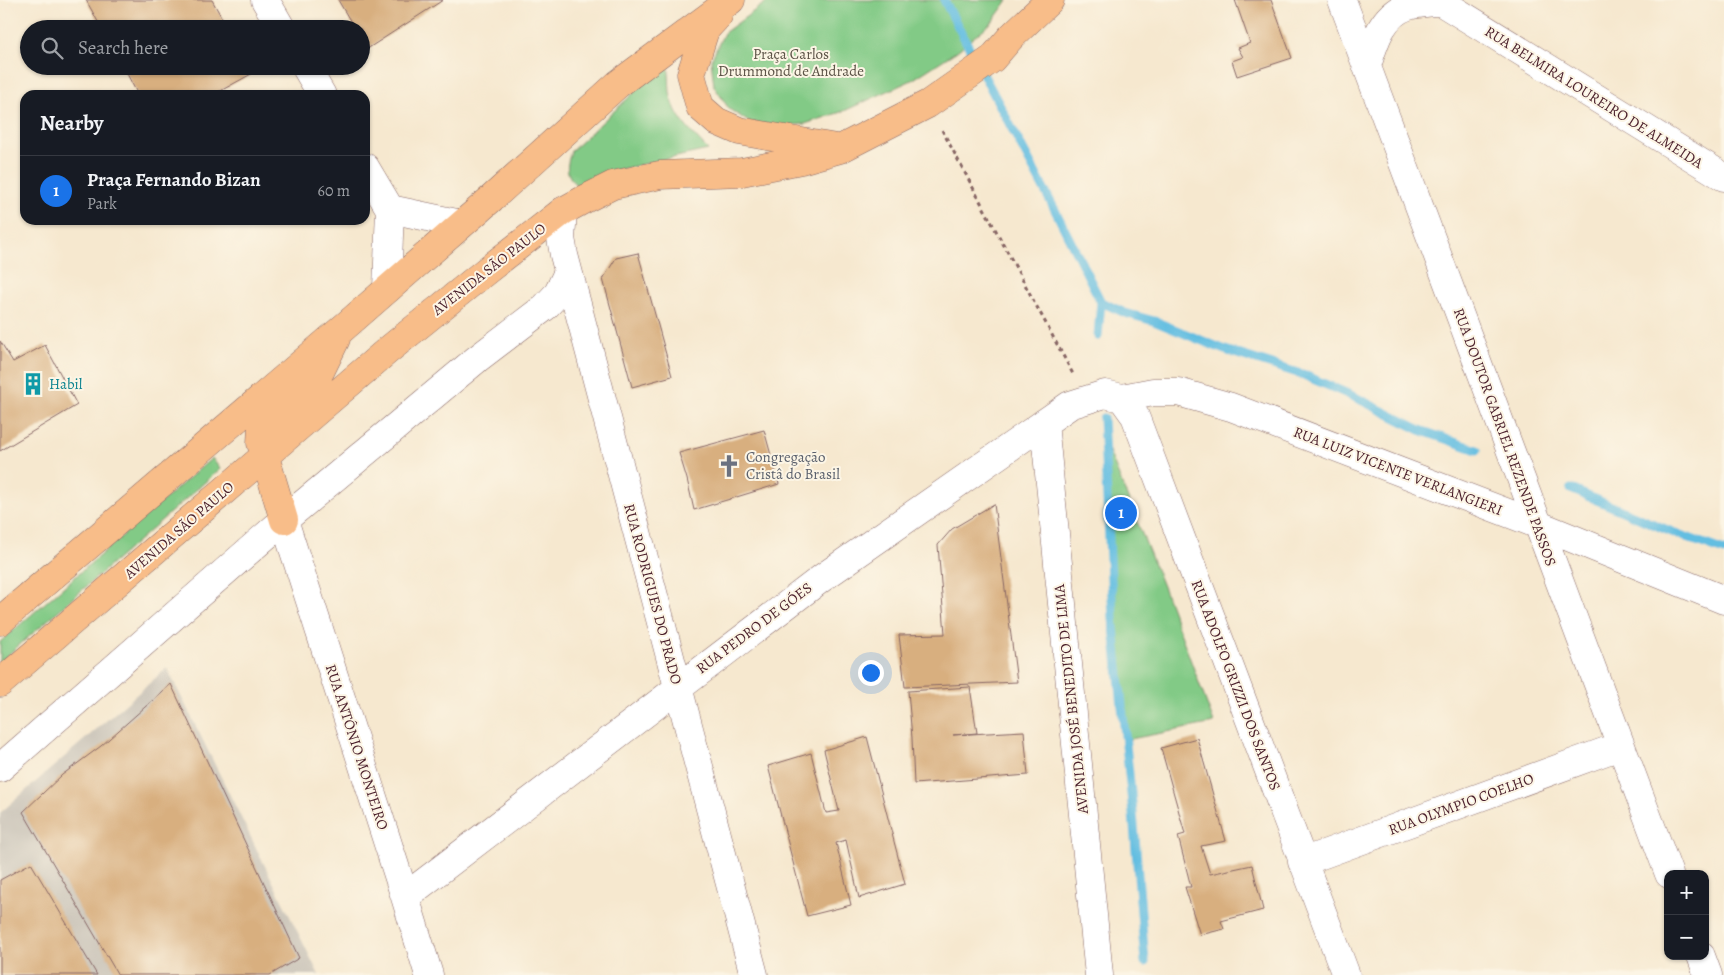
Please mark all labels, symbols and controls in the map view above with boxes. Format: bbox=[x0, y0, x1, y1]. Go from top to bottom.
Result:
search box bbox=[20, 20, 370, 75]
street label: RUA BELMIRA LOUREIRO DE ALMEIDA bbox=[1481, 21, 1707, 173]
icon: search bbox=[38, 34, 66, 62]
text: Search here bbox=[78, 35, 168, 61]
park label: Praça Carlos Drummond de Andrade bbox=[718, 44, 864, 81]
text: Nearby bbox=[40, 109, 103, 137]
text: Praça Fernando Bizan bbox=[87, 167, 261, 193]
text: 1 bbox=[53, 180, 59, 202]
text: 60 m bbox=[318, 180, 350, 202]
text: Park bbox=[87, 193, 117, 215]
street label: AVENIDA SÃO PAULO bbox=[427, 218, 550, 320]
street label: RUA DOUTOR GABRIEL REZENDE PASSOS bbox=[1449, 305, 1561, 569]
building icon: Habil bbox=[20, 371, 46, 397]
place label: Habil bbox=[49, 374, 83, 394]
street label: RUA LUIZ VICENTE VERLANGIERI bbox=[1291, 422, 1505, 520]
place label: Congregação Cristâ do Brasil bbox=[746, 447, 840, 484]
church icon: Congregação Cristâ do Brasil bbox=[716, 453, 742, 479]
street label: AVENIDA SÃO PAULO bbox=[119, 477, 238, 584]
pin: 1 bbox=[1105, 494, 1137, 532]
street label: RUA RODRIGUES DO PRADO bbox=[619, 501, 687, 687]
street label: RUA ADOLFO GRIZZI DOS SANTOS bbox=[1187, 577, 1285, 793]
street label: RUA PEDRO DE GÓES bbox=[692, 578, 816, 678]
street label: AVENIDA JOSÉ BENEDITO DE LIMA bbox=[1049, 583, 1093, 816]
your location bbox=[858, 660, 884, 686]
street label: RUA ANTÔNIO MONTEIRO bbox=[321, 662, 393, 832]
street label: RUA OLYMPIO COELHO bbox=[1386, 768, 1536, 840]
map controls bbox=[1664, 870, 1709, 960]
button: + bbox=[1664, 870, 1709, 915]
button: − bbox=[1664, 915, 1709, 960]

